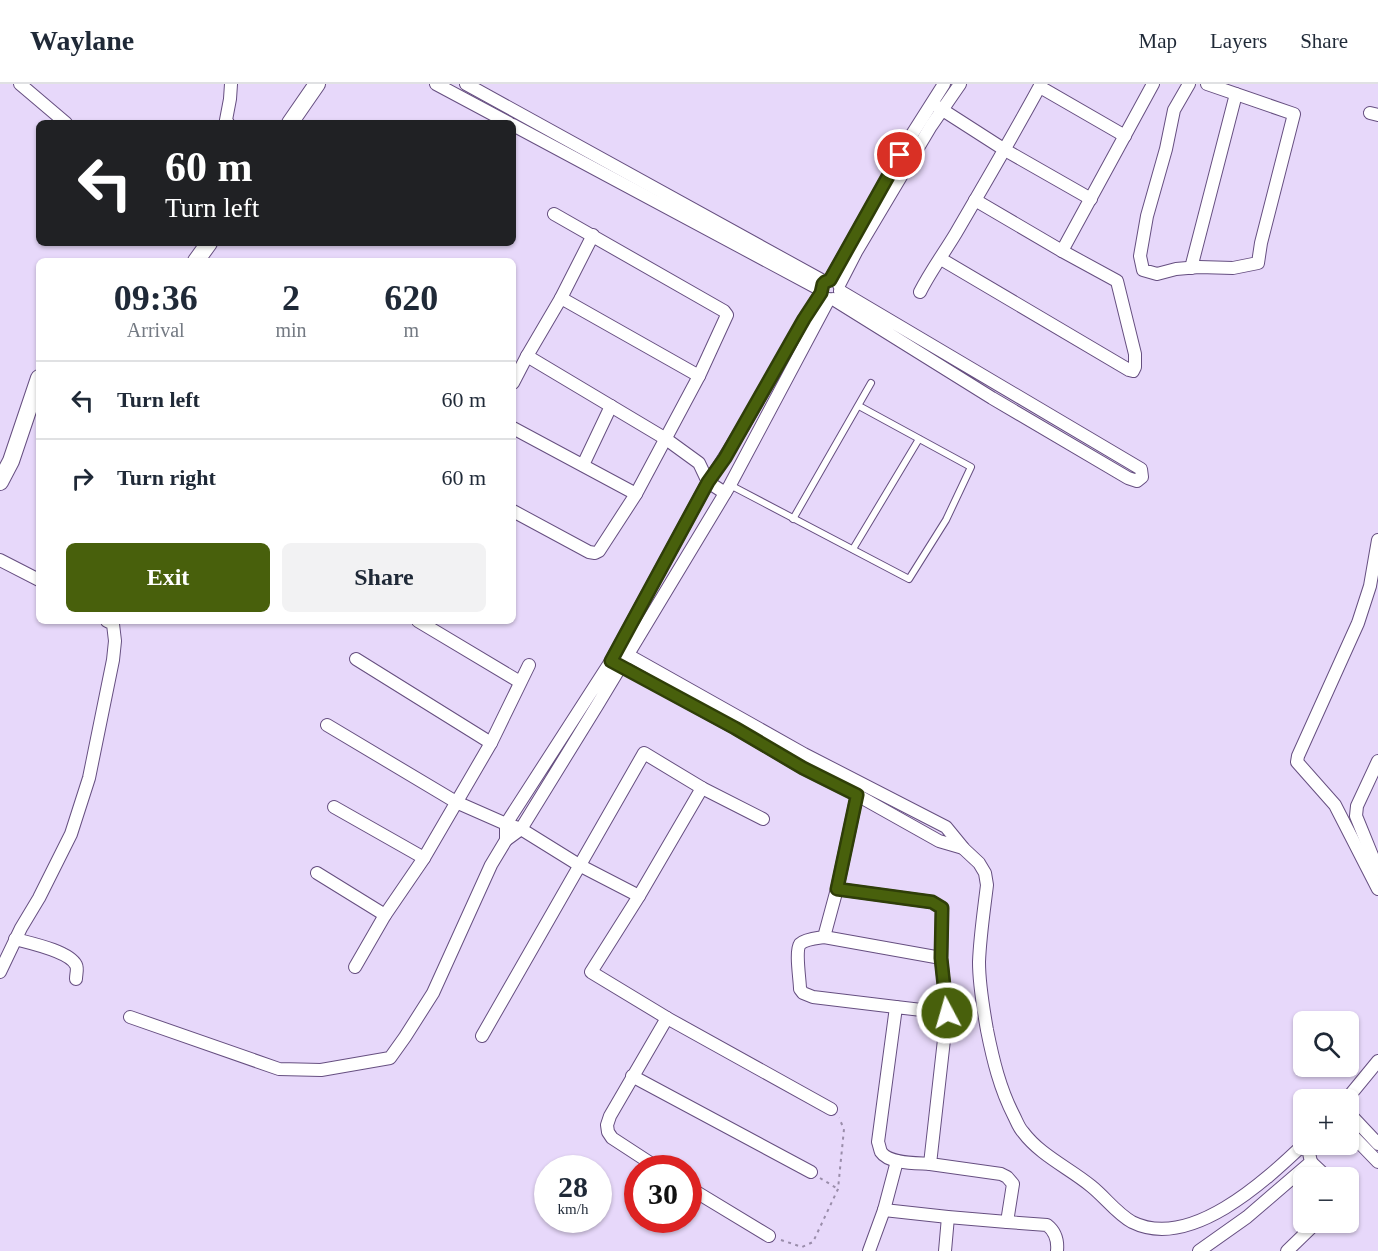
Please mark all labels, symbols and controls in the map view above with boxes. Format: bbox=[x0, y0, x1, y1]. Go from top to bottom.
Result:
text: Waylane bbox=[30, 25, 134, 56]
text: Map bbox=[1139, 29, 1177, 53]
text: Layers bbox=[1210, 29, 1267, 53]
text: Share bbox=[1300, 29, 1348, 53]
pin bbox=[874, 129, 925, 180]
icon: arrive bbox=[883, 138, 916, 171]
icon: left bbox=[66, 144, 144, 222]
text: 60 m bbox=[165, 144, 253, 190]
text: Turn left bbox=[165, 193, 259, 223]
text: 09:36 bbox=[114, 278, 198, 318]
text: 2 bbox=[282, 278, 300, 318]
text: 620 bbox=[384, 278, 438, 318]
text: Arrival bbox=[127, 319, 185, 341]
text: min bbox=[275, 319, 307, 341]
text: m bbox=[404, 319, 419, 341]
icon: left bbox=[66, 384, 99, 417]
text: Turn left bbox=[117, 387, 200, 412]
text: 60 m bbox=[441, 387, 486, 412]
icon: right bbox=[66, 462, 99, 495]
text: Turn right bbox=[117, 465, 216, 490]
text: 60 m bbox=[441, 465, 486, 490]
button: Exit bbox=[66, 543, 270, 612]
button: Share bbox=[282, 543, 486, 612]
position arrow bbox=[915, 981, 979, 1045]
map controls bbox=[1293, 1011, 1359, 1233]
button: search bbox=[1293, 1011, 1359, 1077]
button: + bbox=[1293, 1089, 1359, 1155]
speed limit sign: 30 bbox=[624, 1155, 702, 1233]
button: − bbox=[1293, 1167, 1359, 1233]
text: 28 bbox=[558, 1170, 588, 1203]
text: km/h bbox=[558, 1201, 588, 1217]

